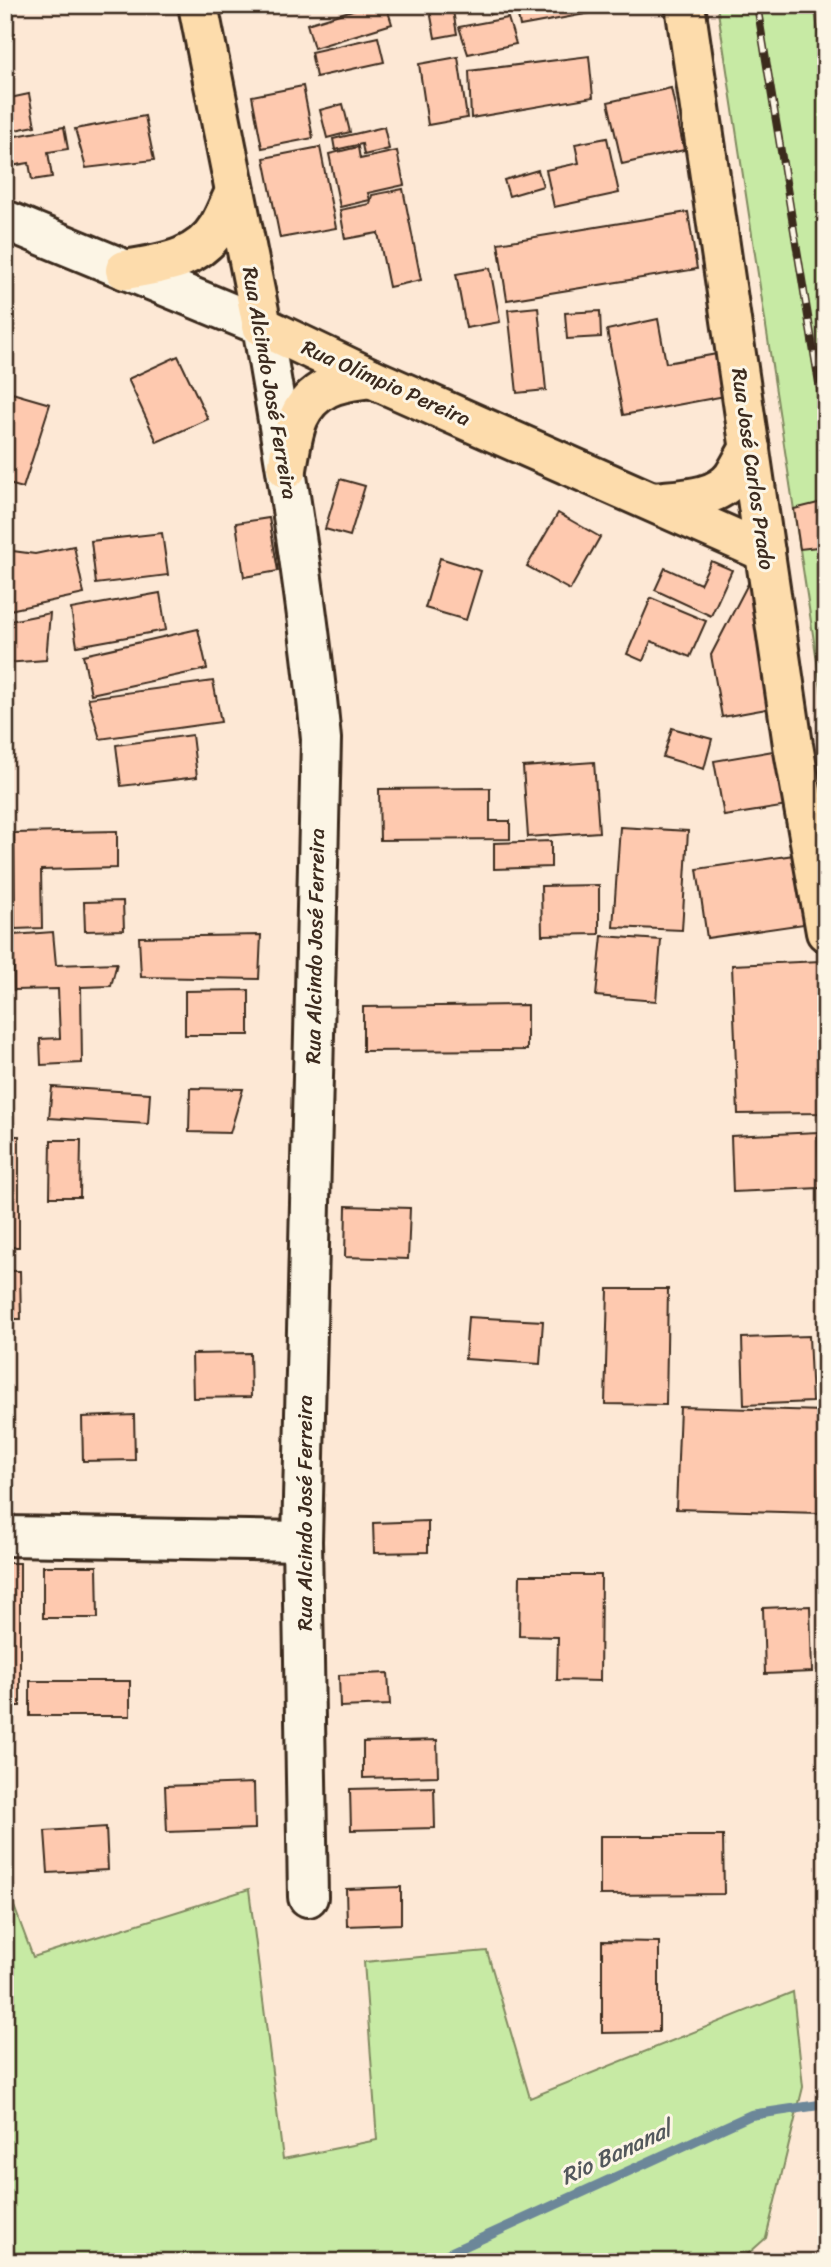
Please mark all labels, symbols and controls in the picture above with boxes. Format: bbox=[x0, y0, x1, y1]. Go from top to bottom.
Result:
street label: Rua Alcindo José Ferreira bbox=[231, 264, 309, 503]
street label: Rua Olímpio Pereira bbox=[295, 329, 477, 438]
street label: Rua José Carlos Prado bbox=[720, 366, 786, 573]
street label: Rua Alcindo José Ferreira bbox=[294, 827, 336, 1064]
street label: Rua Alcindo José Ferreira bbox=[286, 1395, 324, 1631]
water label: Rio Bananal bbox=[554, 2107, 683, 2197]

